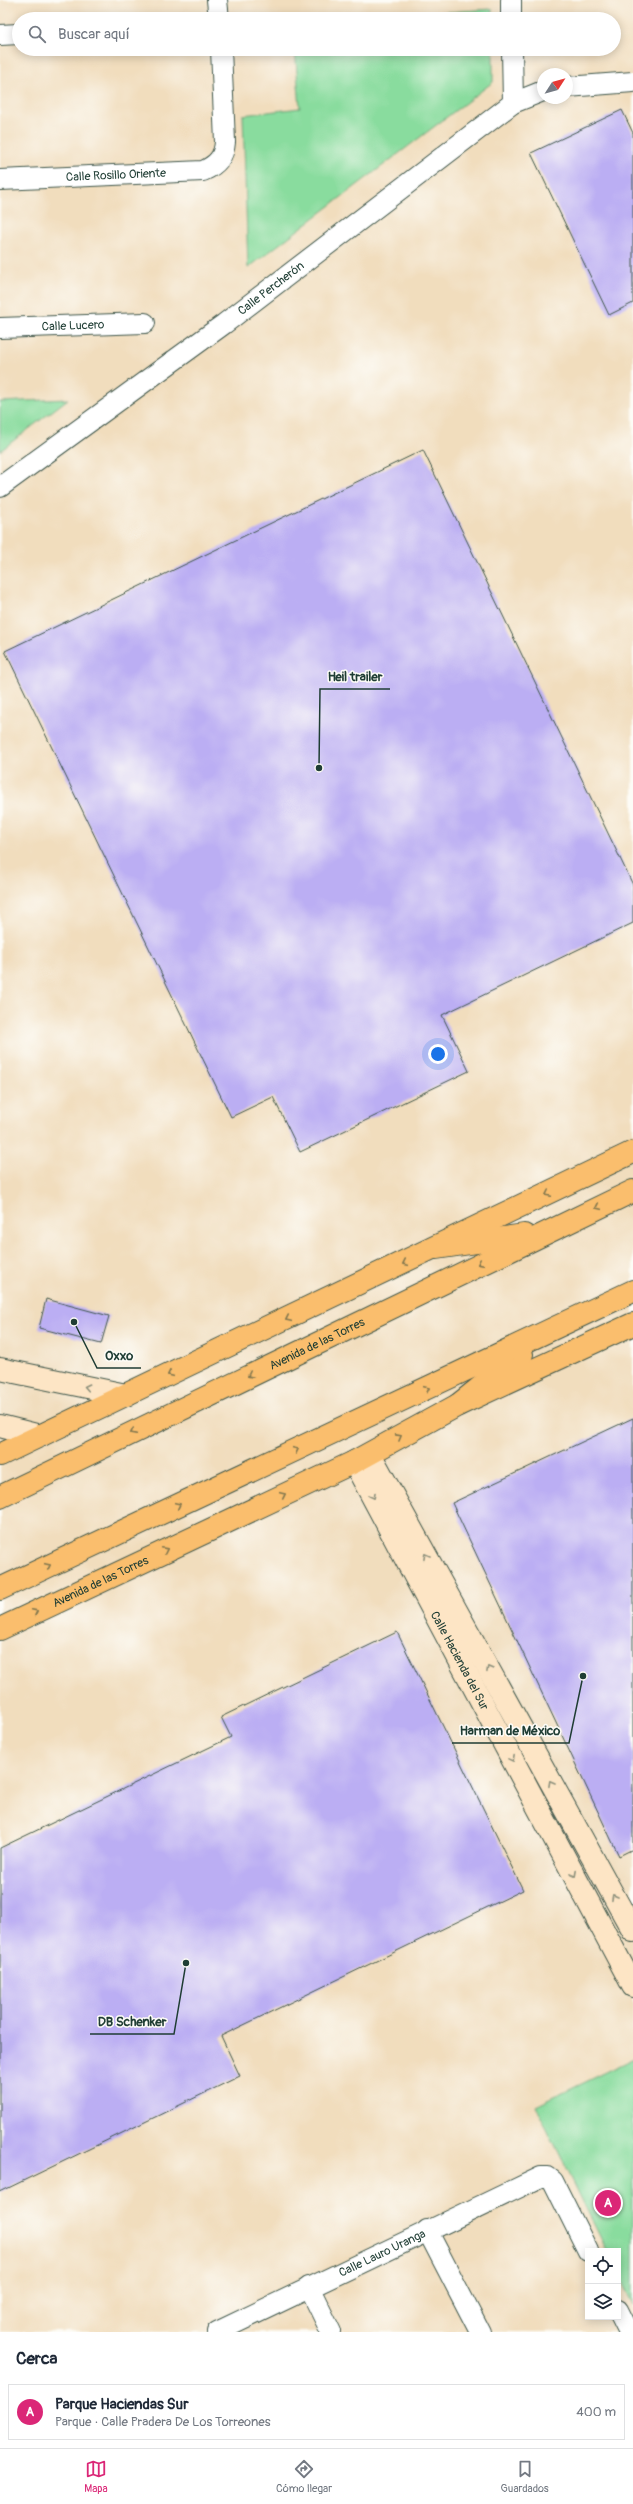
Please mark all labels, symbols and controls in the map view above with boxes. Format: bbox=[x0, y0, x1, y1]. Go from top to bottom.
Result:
search box bbox=[12, 12, 621, 56]
icon: search bbox=[26, 23, 48, 45]
text: Buscar aquí bbox=[58, 25, 130, 44]
north arrow bbox=[537, 68, 573, 104]
street label: Calle Rosillo Oriente bbox=[66, 165, 166, 185]
street label: Calle Percherón bbox=[235, 258, 307, 318]
street label: Calle Lucero bbox=[41, 317, 105, 334]
callout: Heil trailer bbox=[320, 664, 390, 689]
text: Heil trailer bbox=[328, 669, 383, 685]
your location bbox=[428, 1044, 448, 1064]
one-way arrow bbox=[544, 1189, 552, 1197]
one-way arrow bbox=[594, 1202, 602, 1210]
one-way arrow bbox=[402, 1258, 410, 1266]
one-way arrow bbox=[477, 1258, 485, 1266]
street label: Avenida de las Torres bbox=[267, 1314, 368, 1373]
one-way arrow bbox=[285, 1314, 292, 1322]
callout: Oxxo bbox=[97, 1343, 141, 1368]
text: Oxxo bbox=[105, 1348, 133, 1364]
one-way arrow bbox=[167, 1369, 175, 1377]
one-way arrow bbox=[247, 1370, 254, 1378]
one-way arrow bbox=[84, 1384, 91, 1392]
one-way arrow bbox=[422, 1386, 430, 1394]
one-way arrow bbox=[130, 1427, 138, 1435]
one-way arrow bbox=[395, 1435, 402, 1442]
one-way arrow bbox=[292, 1447, 300, 1455]
one-way arrow bbox=[278, 1492, 286, 1500]
one-way arrow bbox=[368, 1492, 375, 1499]
one-way arrow bbox=[174, 1502, 182, 1510]
one-way arrow bbox=[161, 1547, 168, 1555]
street label: Avenida de las Torres bbox=[50, 1552, 151, 1611]
one-way arrow bbox=[423, 1552, 431, 1560]
one-way arrow bbox=[44, 1563, 51, 1571]
one-way arrow bbox=[31, 1609, 38, 1617]
street label: Calle Hacienda del Sur bbox=[427, 1609, 493, 1713]
one-way arrow bbox=[486, 1666, 493, 1674]
callout: Harman de México bbox=[452, 1718, 569, 1743]
text: Harman de México bbox=[460, 1723, 560, 1739]
one-way arrow bbox=[508, 1755, 515, 1762]
one-way arrow bbox=[549, 1780, 556, 1787]
one-way arrow bbox=[569, 1870, 576, 1877]
one-way arrow bbox=[612, 1894, 619, 1901]
callout: DB Schenker bbox=[90, 2009, 174, 2034]
text: DB Schenker bbox=[98, 2014, 167, 2030]
pin: A bbox=[595, 2188, 621, 2218]
street label: Calle Lauro Uranga bbox=[336, 2226, 428, 2280]
map controls bbox=[585, 2248, 621, 2320]
button: locate bbox=[585, 2248, 621, 2284]
button: layers bbox=[585, 2284, 621, 2320]
text: Cerca bbox=[16, 2348, 57, 2369]
text: Parque Haciendas Sur bbox=[55, 2395, 189, 2414]
text: A bbox=[26, 2404, 34, 2420]
text: 400 m bbox=[576, 2404, 616, 2420]
text: Parque · Calle Pradera De Los Torreones bbox=[55, 2414, 271, 2430]
tab: Mapa bbox=[84, 2458, 108, 2495]
tab: Cómo llegar bbox=[276, 2458, 332, 2495]
tab: Guardados bbox=[501, 2458, 549, 2495]

